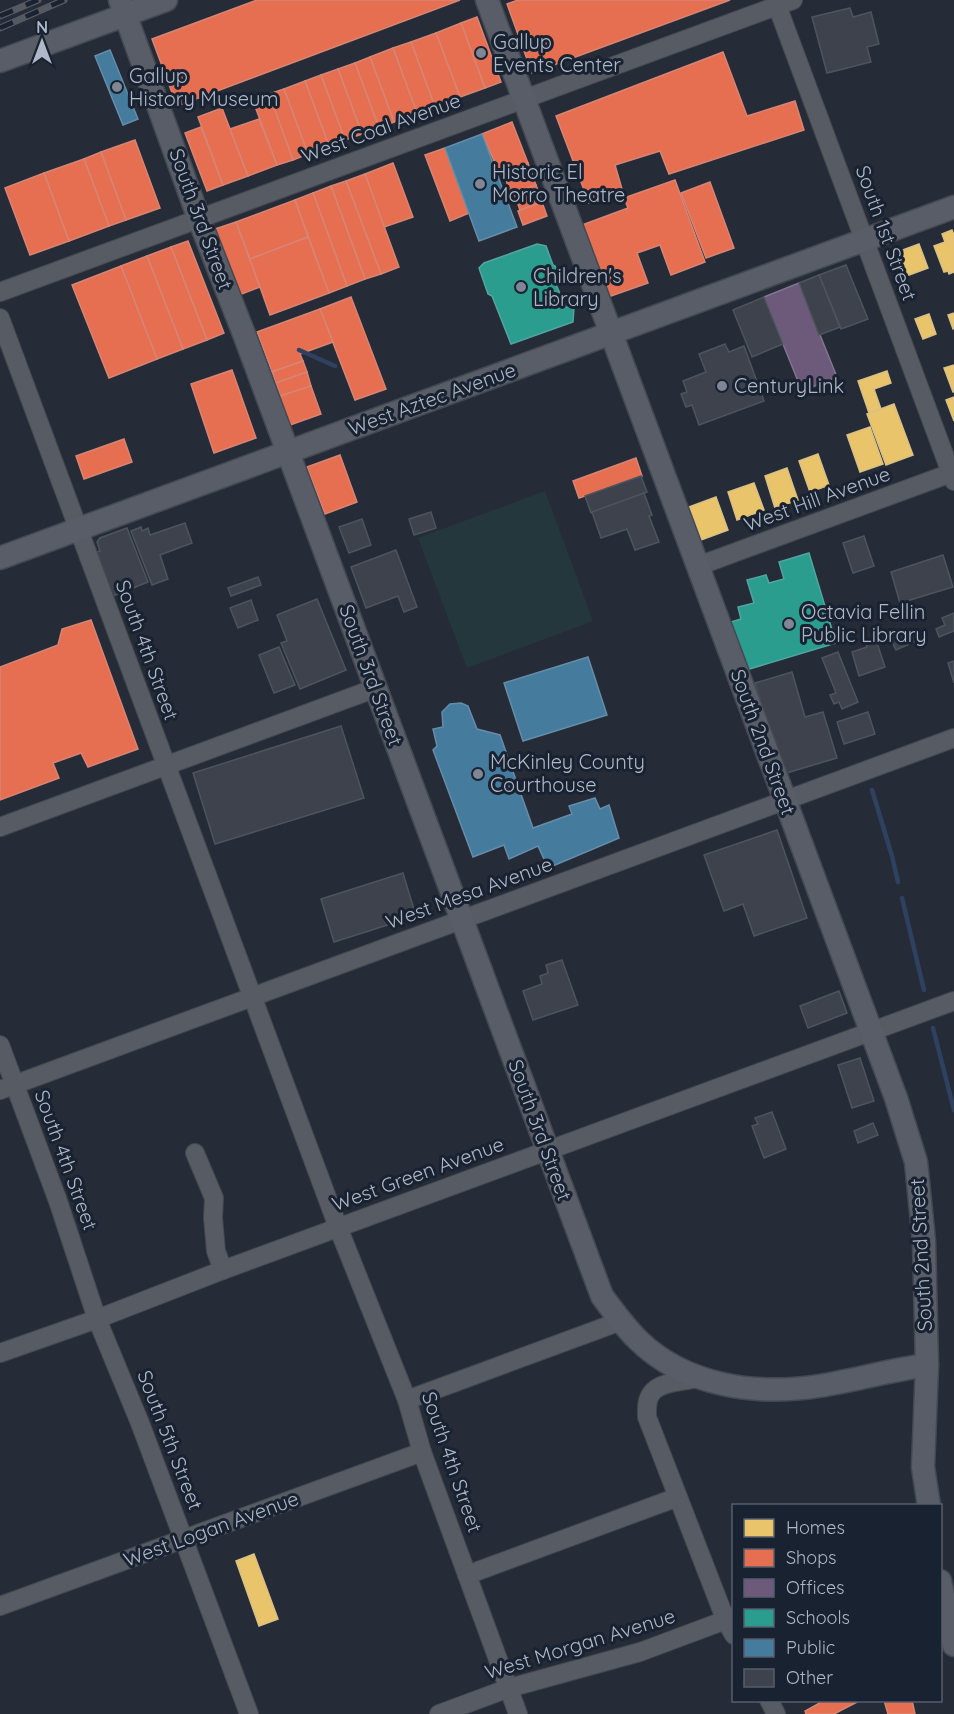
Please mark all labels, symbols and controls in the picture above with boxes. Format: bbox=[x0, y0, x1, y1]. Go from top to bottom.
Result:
north arrow bbox=[12, 12, 72, 72]
text: N bbox=[36, 17, 48, 37]
place label: Gallup Events Center bbox=[493, 29, 621, 77]
marker: Gallup Events Center bbox=[474, 46, 488, 60]
place label: Gallup History Museum bbox=[129, 63, 279, 111]
marker: Gallup History Museum bbox=[110, 80, 124, 94]
street label: West Coal Avenue bbox=[298, 87, 464, 168]
street label: South 3rd Street bbox=[164, 145, 239, 293]
place label: Historic El Morro Theatre bbox=[492, 159, 625, 207]
street label: South 1st Street bbox=[850, 162, 923, 304]
marker: Historic El Morro Theatre bbox=[473, 177, 487, 191]
place label: Children's Library bbox=[533, 263, 622, 311]
marker: Children's Library bbox=[514, 280, 528, 294]
street label: West Aztec Avenue bbox=[345, 357, 519, 440]
place label: CenturyLink bbox=[734, 373, 844, 398]
marker: CenturyLink bbox=[715, 379, 729, 393]
street label: West Hill Avenue bbox=[740, 461, 893, 537]
street label: South 4th Street bbox=[111, 576, 184, 723]
place label: Octavia Fellin Public Library bbox=[801, 599, 927, 647]
street label: South 3rd Street bbox=[334, 601, 409, 749]
marker: Octavia Fellin Public Library bbox=[782, 617, 796, 631]
street label: South 2nd Street bbox=[726, 666, 801, 818]
place label: McKinley County Courthouse bbox=[490, 749, 645, 797]
marker: McKinley County Courthouse bbox=[471, 767, 485, 781]
street label: West Mesa Avenue bbox=[382, 851, 555, 934]
street label: South 3rd Street bbox=[503, 1056, 578, 1204]
street label: South 4th Street bbox=[30, 1086, 103, 1233]
street label: West Green Avenue bbox=[328, 1131, 507, 1216]
street label: South 2nd Street bbox=[904, 1178, 937, 1332]
street label: South 5th Street bbox=[132, 1367, 209, 1513]
street label: South 4th Street bbox=[417, 1388, 488, 1536]
street label: West Logan Avenue bbox=[120, 1485, 302, 1572]
legend bbox=[732, 1504, 942, 1702]
text: Homes bbox=[786, 1516, 845, 1539]
text: Shops bbox=[786, 1546, 837, 1569]
text: Offices bbox=[786, 1576, 845, 1599]
street label: West Morgan Avenue bbox=[482, 1603, 678, 1684]
text: Schools bbox=[786, 1606, 850, 1629]
text: Public bbox=[786, 1636, 835, 1659]
text: Other bbox=[786, 1666, 833, 1689]

